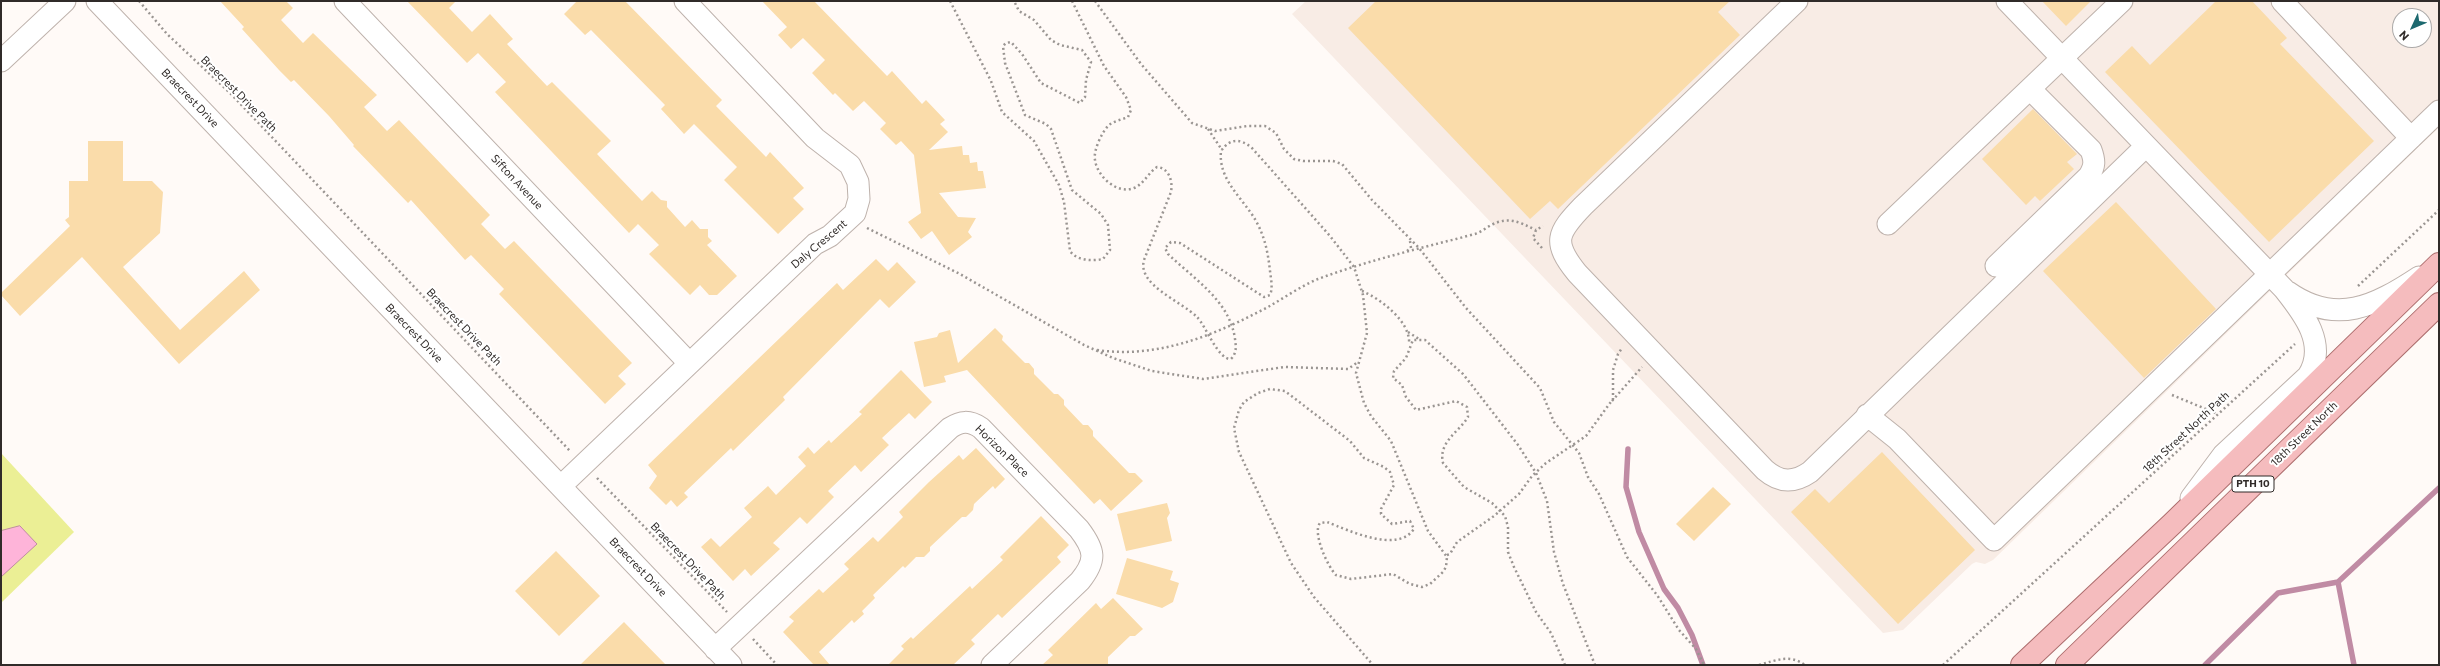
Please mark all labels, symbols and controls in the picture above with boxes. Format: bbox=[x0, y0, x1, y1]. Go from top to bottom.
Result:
north arrow bbox=[2392, 8, 2432, 48]
text: N bbox=[2396, 29, 2411, 43]
street label: Braecrest Drive Path bbox=[198, 53, 280, 135]
street label: Braecrest Drive bbox=[159, 66, 221, 130]
street label: Sifton Avenue bbox=[488, 152, 546, 212]
street label: Daly Crescent bbox=[788, 217, 850, 271]
street label: Braecrest Drive Path bbox=[424, 286, 504, 368]
street label: Braecrest Drive bbox=[383, 301, 445, 365]
street label: 18th Street North Path bbox=[2140, 389, 2232, 475]
street label: 18th Street North bbox=[2268, 399, 2340, 469]
street label: Horizon Place bbox=[973, 422, 1031, 480]
road number: PTH 10 bbox=[2232, 476, 2274, 492]
street label: Braecrest Drive Path bbox=[648, 520, 728, 602]
street label: Braecrest Drive bbox=[607, 535, 669, 599]

